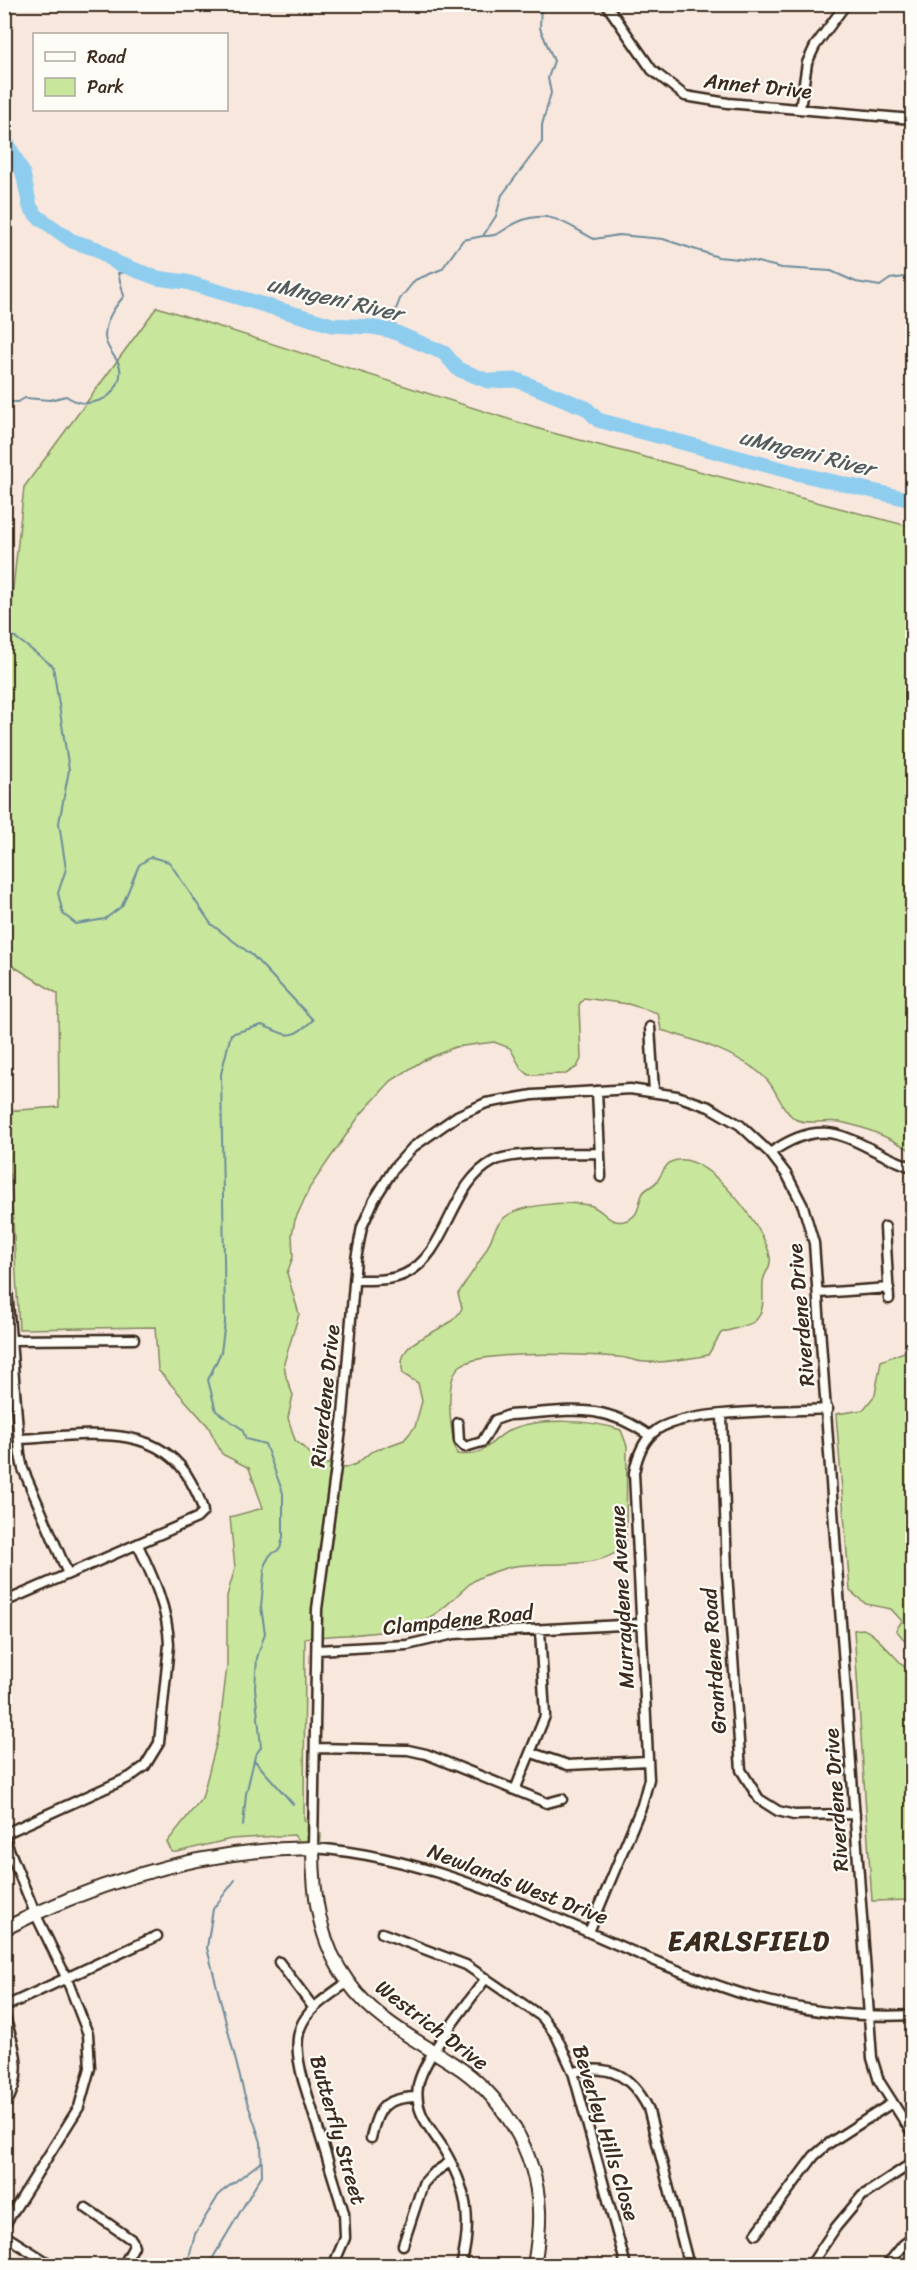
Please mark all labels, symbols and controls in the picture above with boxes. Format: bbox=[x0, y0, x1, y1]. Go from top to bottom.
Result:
legend bbox=[33, 33, 228, 111]
text: Road bbox=[87, 41, 127, 73]
street label: Annet Drive bbox=[701, 61, 814, 111]
text: Park bbox=[87, 71, 124, 103]
water label: uMngeni River bbox=[263, 264, 410, 334]
water label: uMngeni River bbox=[735, 417, 882, 489]
street label: Riverdene Drive bbox=[776, 1242, 826, 1388]
street label: Riverdene Drive bbox=[299, 1323, 351, 1469]
street label: Murraydene Avenue bbox=[598, 1504, 646, 1690]
street label: Grantdene Road bbox=[690, 1585, 738, 1735]
street label: Clampdene Road bbox=[381, 1593, 537, 1647]
street label: Riverdene Drive bbox=[812, 1727, 860, 1873]
street label: Newlands West Drive bbox=[422, 1832, 614, 1936]
district label: EARLSFIELD bbox=[668, 1917, 830, 1965]
street label: Westrich Drive bbox=[367, 1969, 497, 2081]
street label: Beverley Hills Close bbox=[561, 2040, 651, 2226]
street label: Butterfly Street bbox=[298, 2051, 378, 2209]

